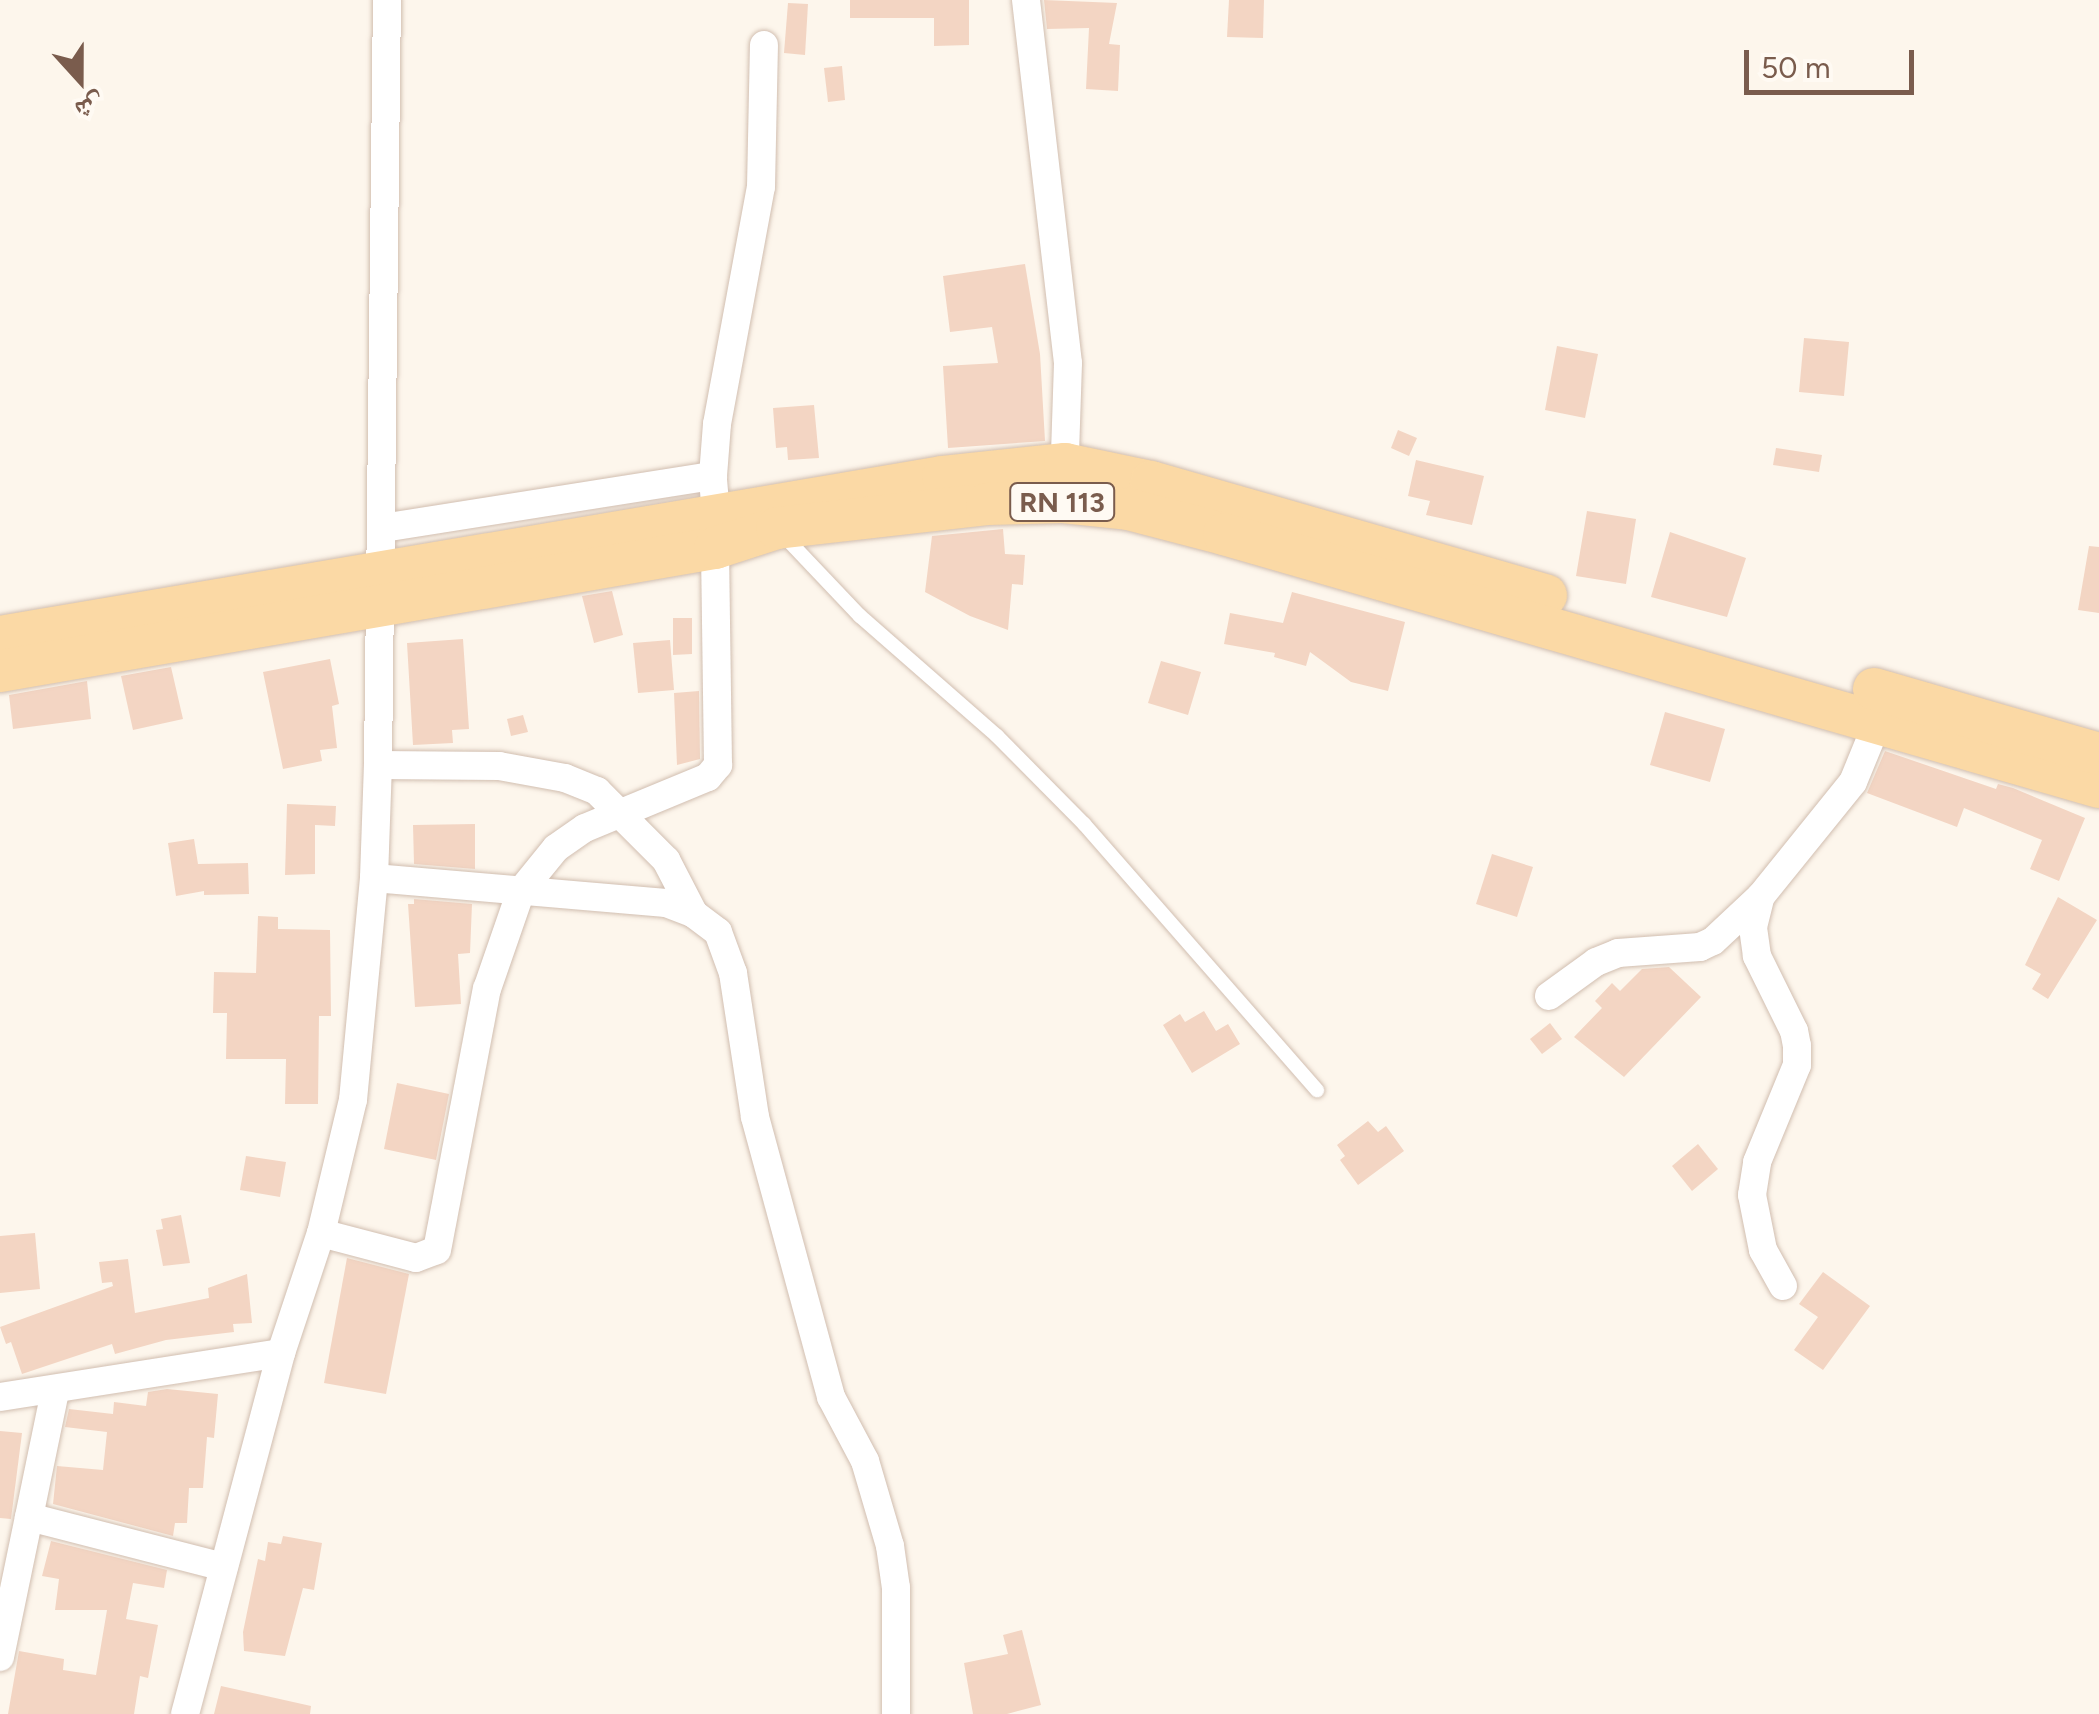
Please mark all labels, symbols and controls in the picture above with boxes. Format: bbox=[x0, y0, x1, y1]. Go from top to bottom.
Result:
north arrow bbox=[30, 30, 130, 130]
scale bar bbox=[1749, 30, 1919, 92]
text: 50 m bbox=[1761, 49, 1830, 86]
text: ش bbox=[71, 87, 111, 129]
road number: RN 113 bbox=[1007, 479, 1117, 525]

